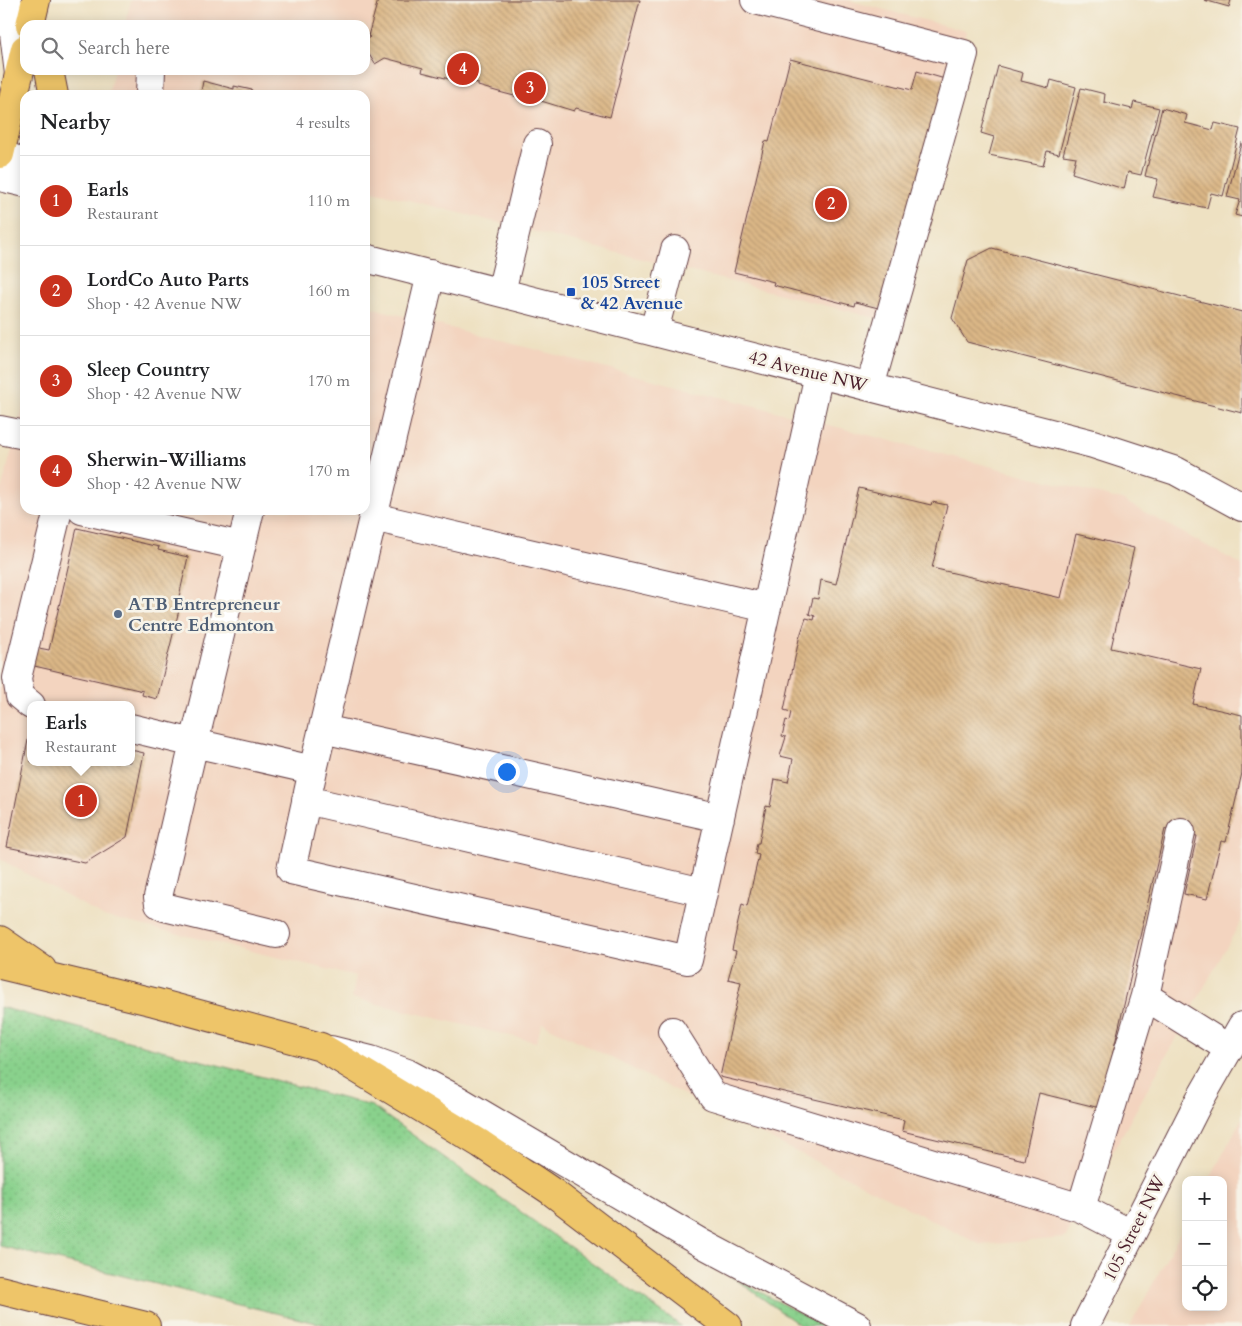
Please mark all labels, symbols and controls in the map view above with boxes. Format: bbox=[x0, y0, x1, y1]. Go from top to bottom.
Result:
search box bbox=[20, 20, 370, 75]
icon: search bbox=[38, 34, 66, 62]
text: Search here bbox=[78, 35, 170, 61]
pin: 4 bbox=[447, 50, 479, 88]
pin: 3 bbox=[514, 69, 546, 107]
text: Nearby bbox=[40, 108, 111, 137]
text: 4 results bbox=[296, 112, 350, 134]
text: Earls bbox=[87, 177, 129, 203]
pin: 2 bbox=[815, 185, 847, 223]
text: 1 bbox=[52, 190, 60, 212]
text: 110 m bbox=[308, 190, 350, 212]
text: Restaurant bbox=[87, 203, 158, 225]
text: LordCo Auto Parts bbox=[87, 267, 249, 293]
place label: 105 Street & 42 Avenue bbox=[581, 270, 683, 316]
text: 2 bbox=[52, 280, 60, 302]
text: 160 m bbox=[308, 280, 350, 302]
marker: 105 Street & 42 Avenue bbox=[565, 286, 577, 298]
text: Shop · 42 Avenue NW bbox=[87, 293, 242, 315]
street label: 42 Avenue NW bbox=[746, 345, 870, 398]
text: Sleep Country bbox=[87, 357, 210, 383]
text: 3 bbox=[52, 370, 60, 392]
text: 170 m bbox=[308, 370, 350, 392]
text: Shop · 42 Avenue NW bbox=[87, 383, 242, 405]
text: Sherwin-Williams bbox=[87, 447, 246, 473]
text: 4 bbox=[52, 460, 60, 482]
text: 170 m bbox=[308, 460, 350, 482]
text: Shop · 42 Avenue NW bbox=[87, 473, 242, 495]
place label: ATB Entrepreneur Centre Edmonton bbox=[128, 592, 281, 638]
marker: ATB Entrepreneur Centre Edmonton bbox=[112, 608, 124, 620]
popup bbox=[27, 701, 135, 766]
text: Earls bbox=[45, 710, 87, 736]
text: Restaurant bbox=[45, 736, 117, 758]
your location bbox=[494, 759, 520, 785]
pin: 1 bbox=[65, 782, 97, 820]
street label: 105 Street NW bbox=[1097, 1171, 1172, 1286]
map controls bbox=[1182, 1176, 1227, 1311]
button: + bbox=[1182, 1176, 1227, 1221]
button: − bbox=[1182, 1221, 1227, 1266]
button: locate bbox=[1182, 1266, 1227, 1311]

